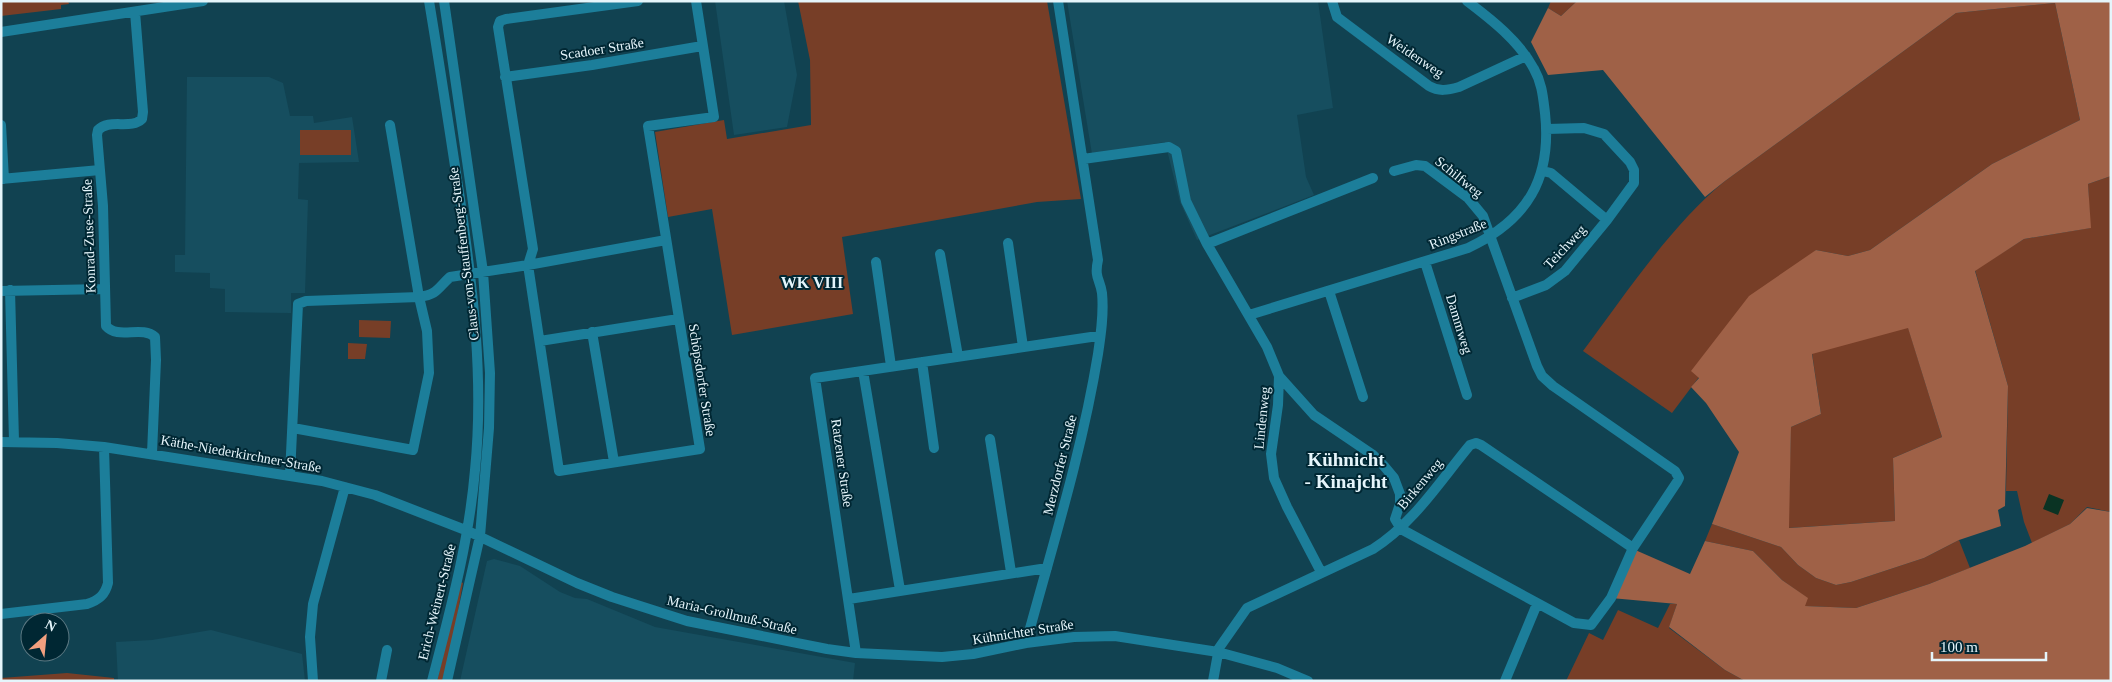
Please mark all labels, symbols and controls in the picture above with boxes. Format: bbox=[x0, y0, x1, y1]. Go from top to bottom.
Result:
street label: Weidenweg bbox=[1384, 31, 1446, 81]
street label: Scadoer Straße bbox=[559, 35, 645, 63]
street label: Schilfweg bbox=[1432, 153, 1486, 201]
street label: Claus-von-Stauffenberg-Straße bbox=[446, 167, 482, 341]
street label: Konrad-Zuse-Straße bbox=[80, 179, 98, 293]
street label: Ringstraße bbox=[1427, 216, 1489, 252]
street label: Teichweg bbox=[1541, 222, 1589, 272]
district label: WK VIII bbox=[781, 274, 843, 291]
street label: Dammweg bbox=[1443, 292, 1475, 356]
street label: Schöpsdorfer Straße bbox=[686, 323, 718, 437]
street label: Lindenweg bbox=[1251, 386, 1273, 450]
street label: Merzdorfer Straße bbox=[1040, 413, 1080, 517]
street label: Ratzener Straße bbox=[828, 418, 856, 508]
street label: Käthe-Niederkirchner-Straße bbox=[159, 432, 323, 476]
district label: Kühnicht - Kinajcht bbox=[1305, 449, 1388, 492]
street label: Birkenweg bbox=[1395, 456, 1445, 512]
street label: Erich-Weinert-Straße bbox=[415, 542, 459, 662]
street label: Maria-Grollmuß-Straße bbox=[666, 593, 798, 637]
north arrow bbox=[20, 612, 70, 662]
text: N bbox=[43, 617, 59, 635]
street label: Kühnichter Straße bbox=[971, 617, 1075, 647]
scale bar bbox=[1932, 630, 2046, 662]
text: 100 m bbox=[1940, 639, 1978, 655]

